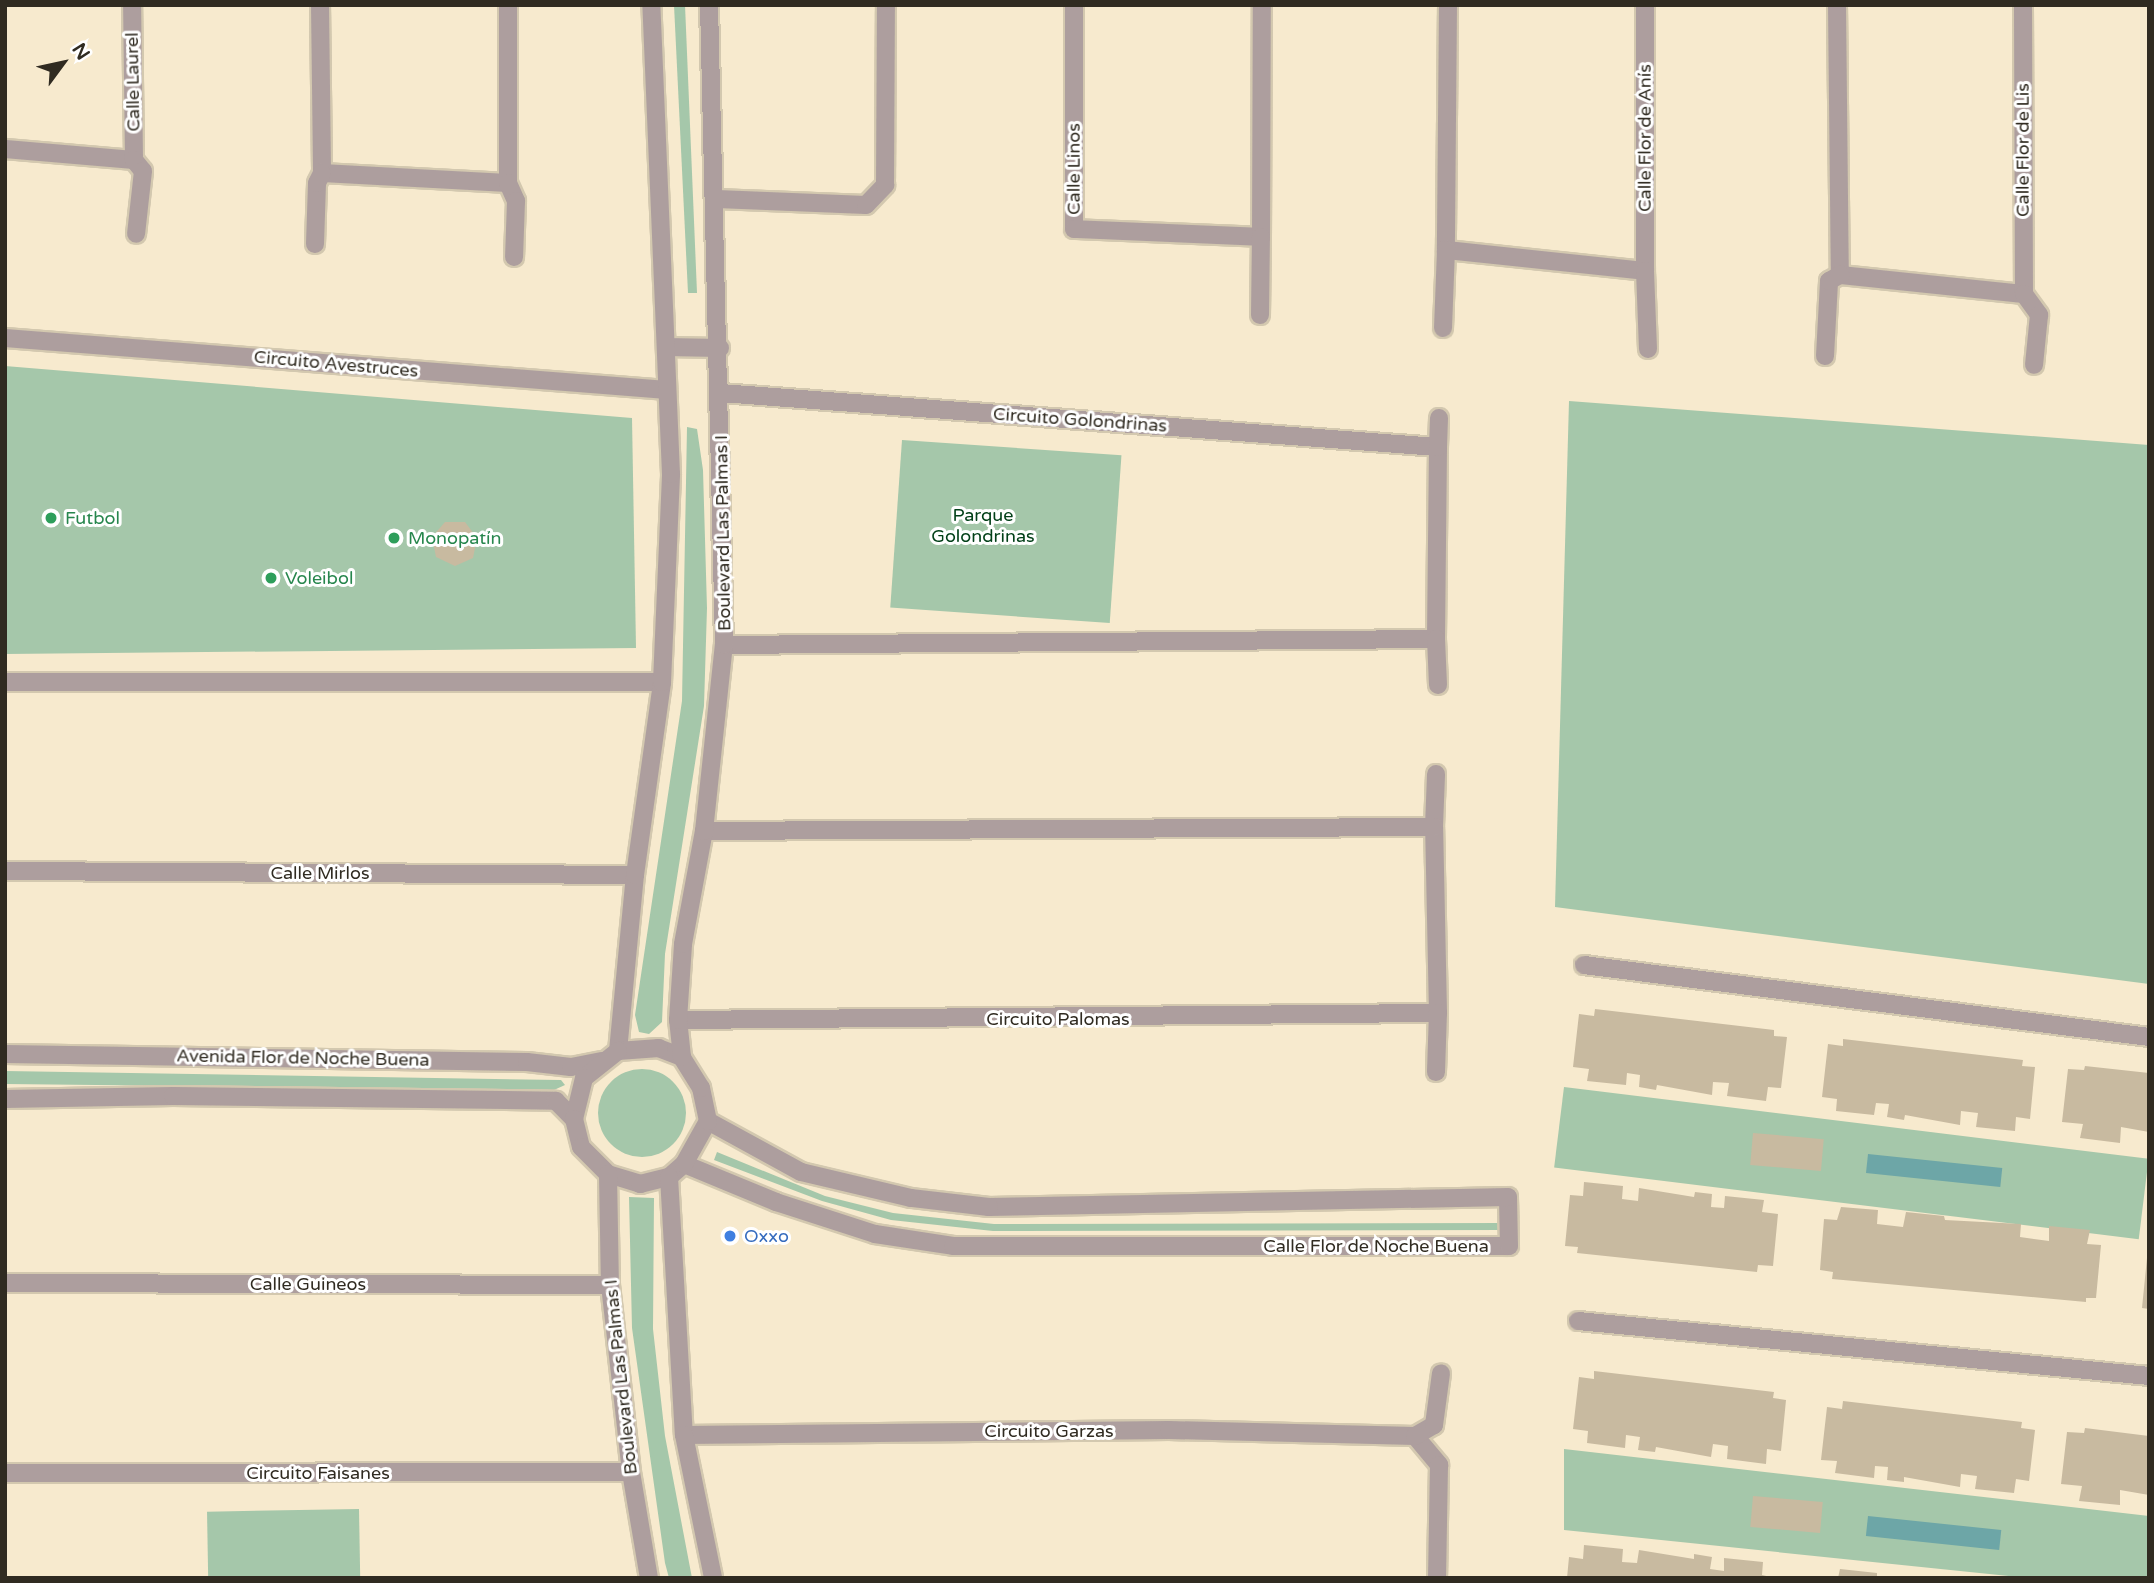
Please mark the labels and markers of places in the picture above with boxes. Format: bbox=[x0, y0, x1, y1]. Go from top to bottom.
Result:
place label: Futbol bbox=[65, 507, 120, 529]
marker: Futbol bbox=[43, 510, 59, 526]
place label: Monopatín bbox=[408, 527, 502, 549]
marker: Monopatín bbox=[386, 530, 402, 546]
place label: Voleibol bbox=[285, 567, 353, 589]
marker: Voleibol bbox=[263, 570, 279, 586]
place label: Oxxo bbox=[744, 1225, 789, 1247]
marker: Oxxo bbox=[722, 1228, 738, 1244]

